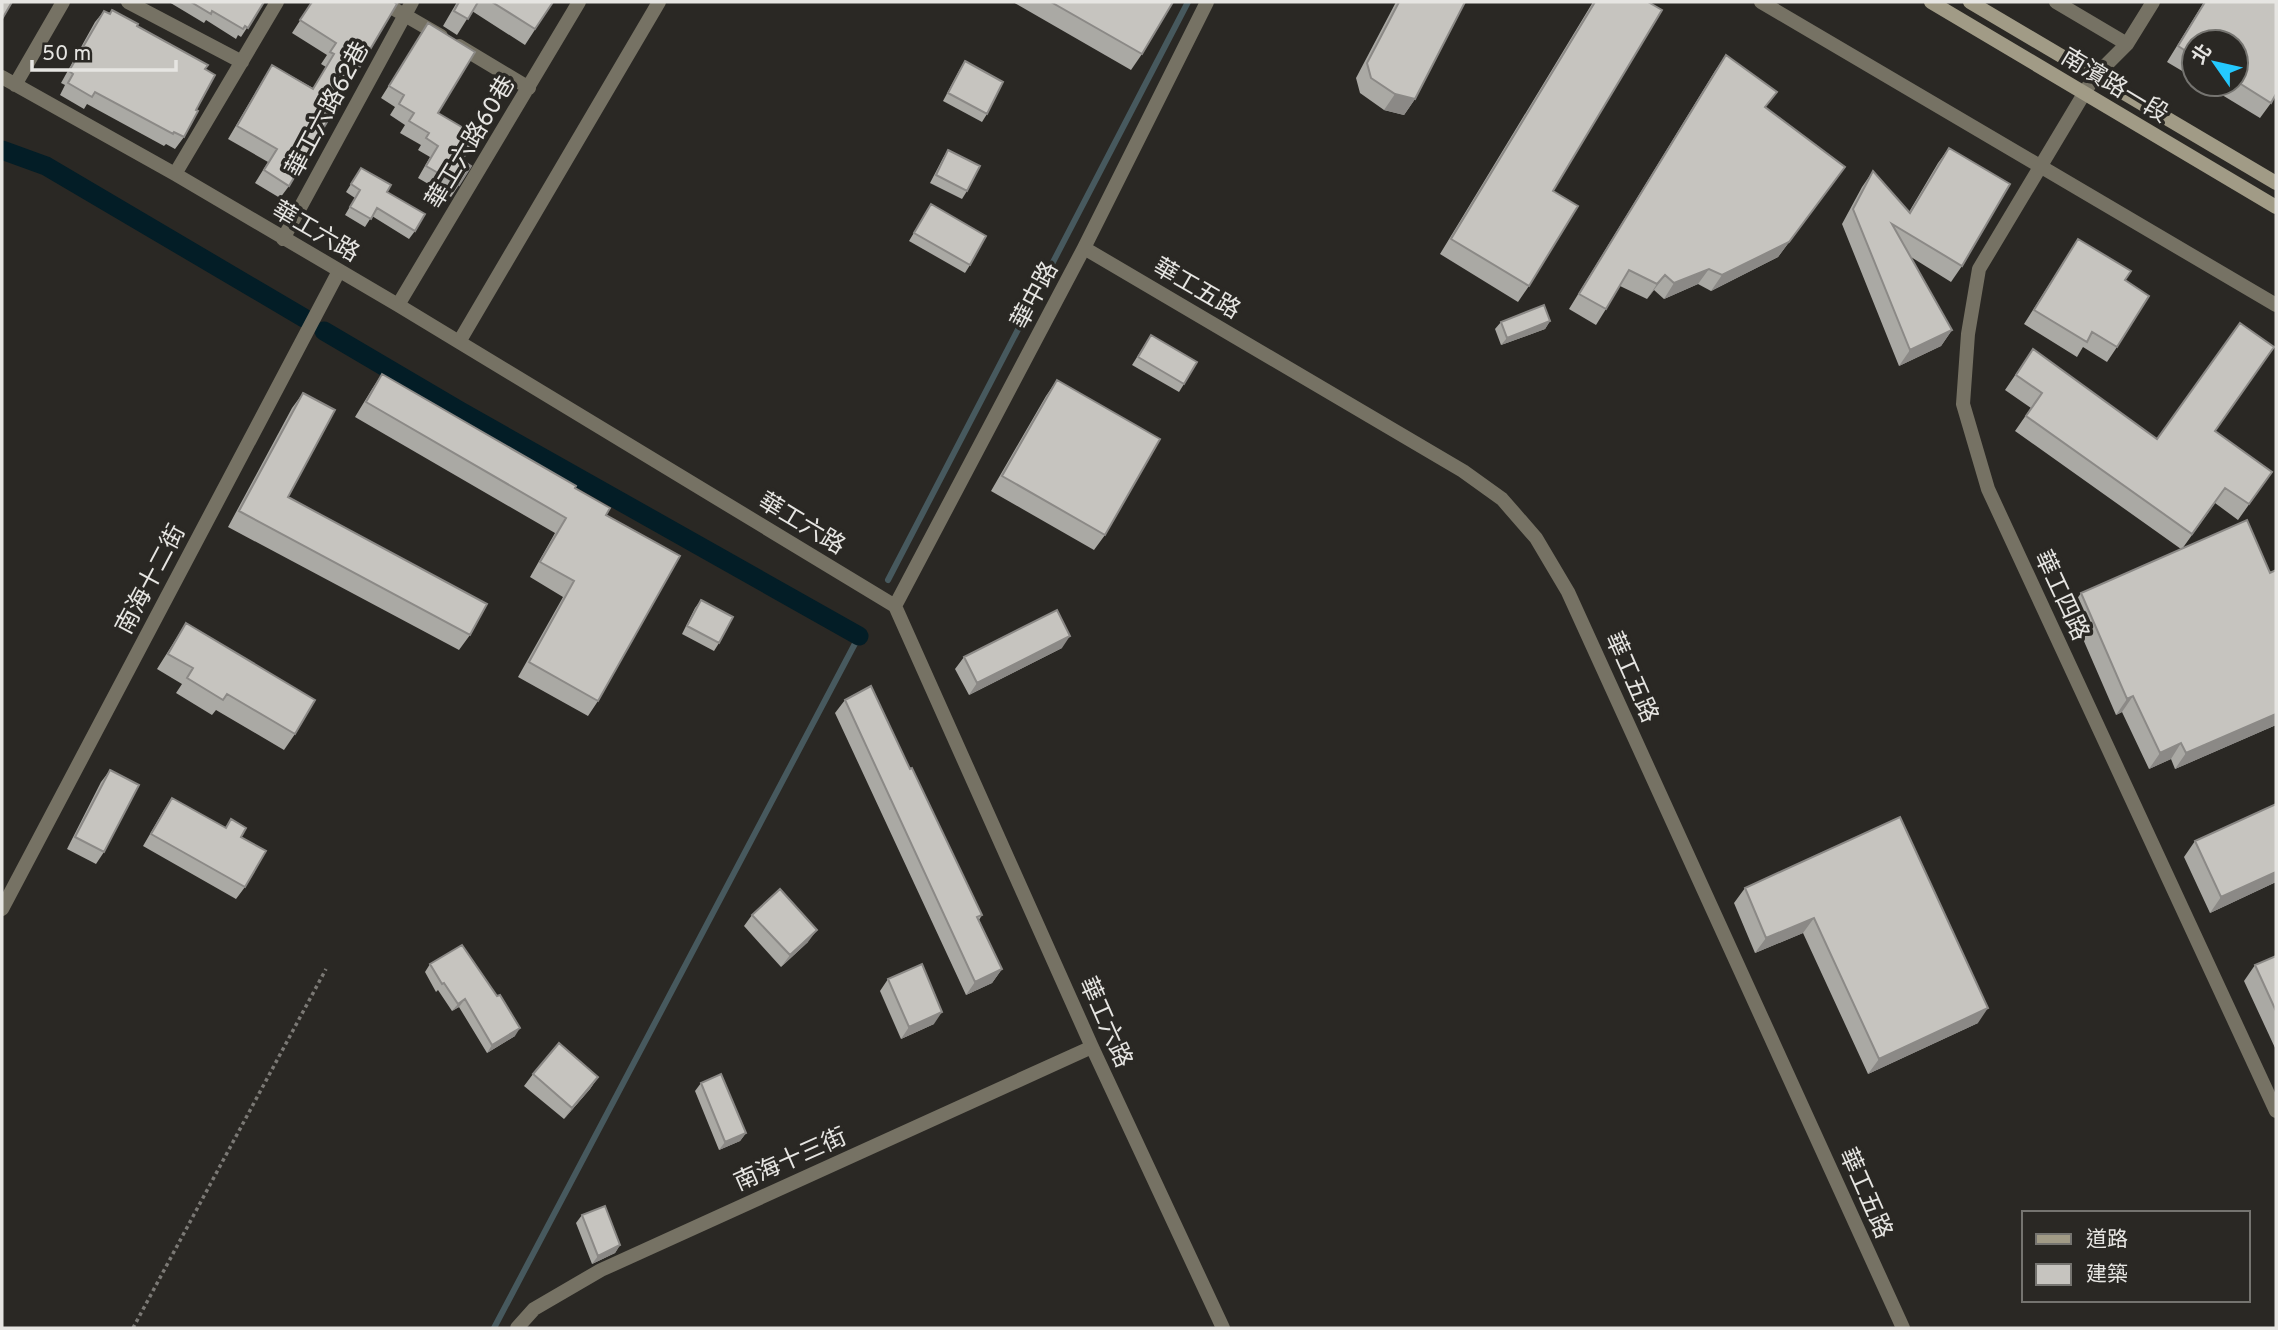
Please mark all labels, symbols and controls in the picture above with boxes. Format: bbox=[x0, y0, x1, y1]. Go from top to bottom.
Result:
scale bar bbox=[32, 28, 175, 72]
north arrow bbox=[2180, 28, 2250, 98]
street label: 華工六路62巷 bbox=[281, 37, 377, 183]
text: 北 bbox=[2187, 40, 2218, 69]
text: 50 m bbox=[42, 41, 91, 68]
street label: 南濱路一段 bbox=[2055, 43, 2173, 130]
street label: 華工六路60巷 bbox=[420, 71, 523, 215]
street label: 華工六路 bbox=[266, 196, 364, 270]
street label: 華工五路 bbox=[1147, 253, 1245, 327]
street label: 華中路 bbox=[1006, 257, 1066, 335]
street label: 華工六路 bbox=[752, 487, 850, 562]
street label: 南海十二街 bbox=[110, 520, 193, 640]
street label: 華工四路 bbox=[2026, 546, 2094, 646]
street label: 華工五路 bbox=[1597, 628, 1663, 728]
street label: 華工六路 bbox=[1071, 973, 1137, 1073]
street label: 南海十三街 bbox=[730, 1123, 852, 1199]
street label: 華工五路 bbox=[1831, 1144, 1897, 1244]
legend bbox=[2022, 1211, 2250, 1302]
text: 道路 bbox=[2086, 1227, 2128, 1254]
text: 建築 bbox=[2086, 1262, 2128, 1289]

